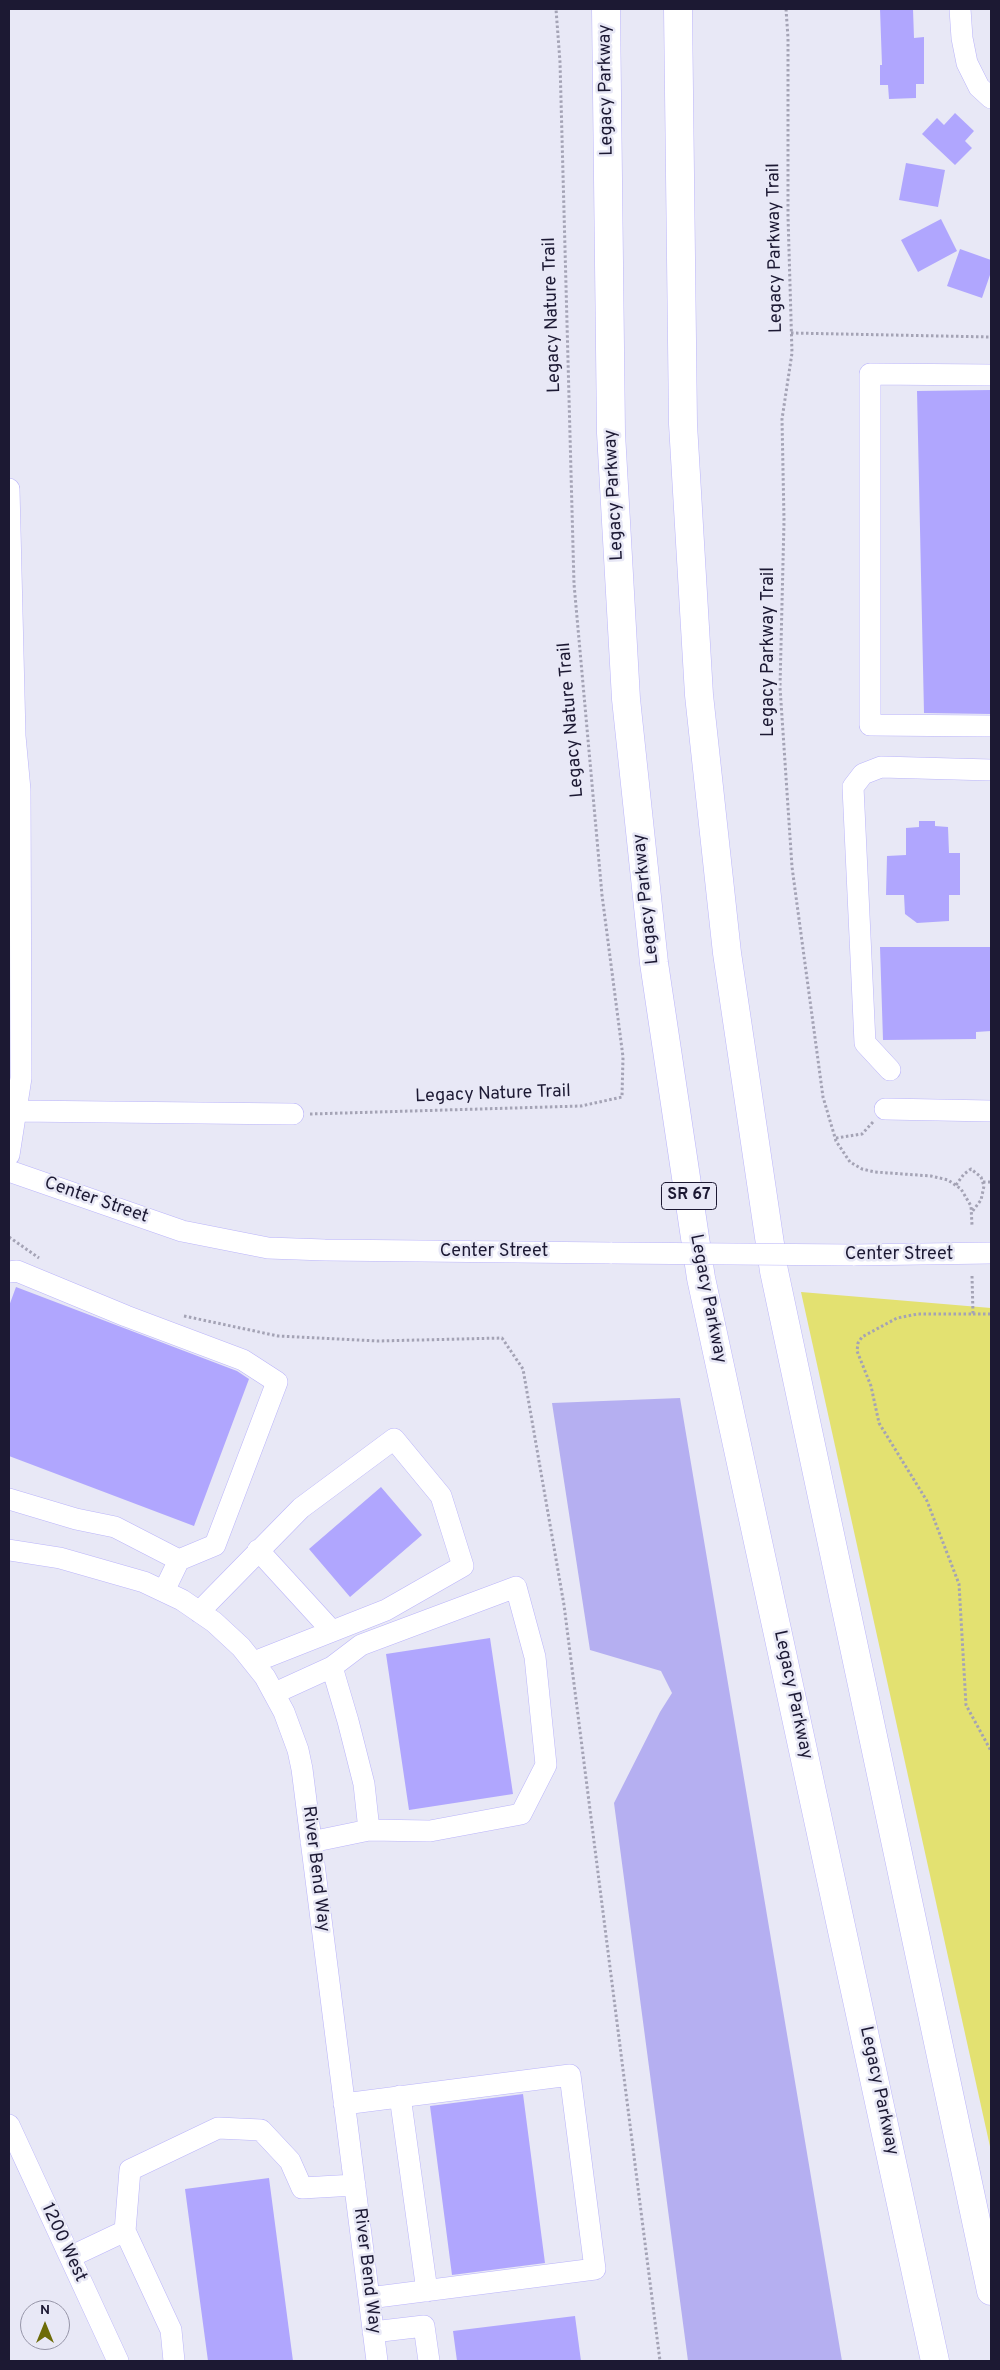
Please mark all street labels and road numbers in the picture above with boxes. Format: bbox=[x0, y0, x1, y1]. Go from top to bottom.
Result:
street label: Legacy Parkway bbox=[595, 24, 619, 156]
street label: Legacy Parkway Trail bbox=[764, 163, 788, 333]
street label: Legacy Nature Trail bbox=[539, 237, 567, 393]
street label: Legacy Parkway bbox=[601, 429, 629, 561]
street label: Legacy Parkway Trail bbox=[758, 567, 780, 737]
street label: Legacy Nature Trail bbox=[554, 641, 590, 799]
street label: Legacy Parkway bbox=[629, 832, 665, 966]
street label: Legacy Nature Trail bbox=[415, 1081, 571, 1109]
street label: Center Street bbox=[41, 1173, 151, 1229]
road number: SR 67 bbox=[662, 1182, 716, 1210]
street label: Legacy Parkway bbox=[684, 1232, 730, 1366]
street label: Center Street bbox=[440, 1241, 548, 1263]
street label: Center Street bbox=[845, 1244, 953, 1266]
street label: Legacy Parkway bbox=[768, 1628, 816, 1762]
street label: River Bend Way bbox=[297, 1805, 333, 1933]
street label: Legacy Parkway bbox=[854, 2024, 902, 2158]
street label: 1200 West bbox=[35, 2200, 91, 2286]
street label: River Bend Way bbox=[348, 2207, 384, 2335]

